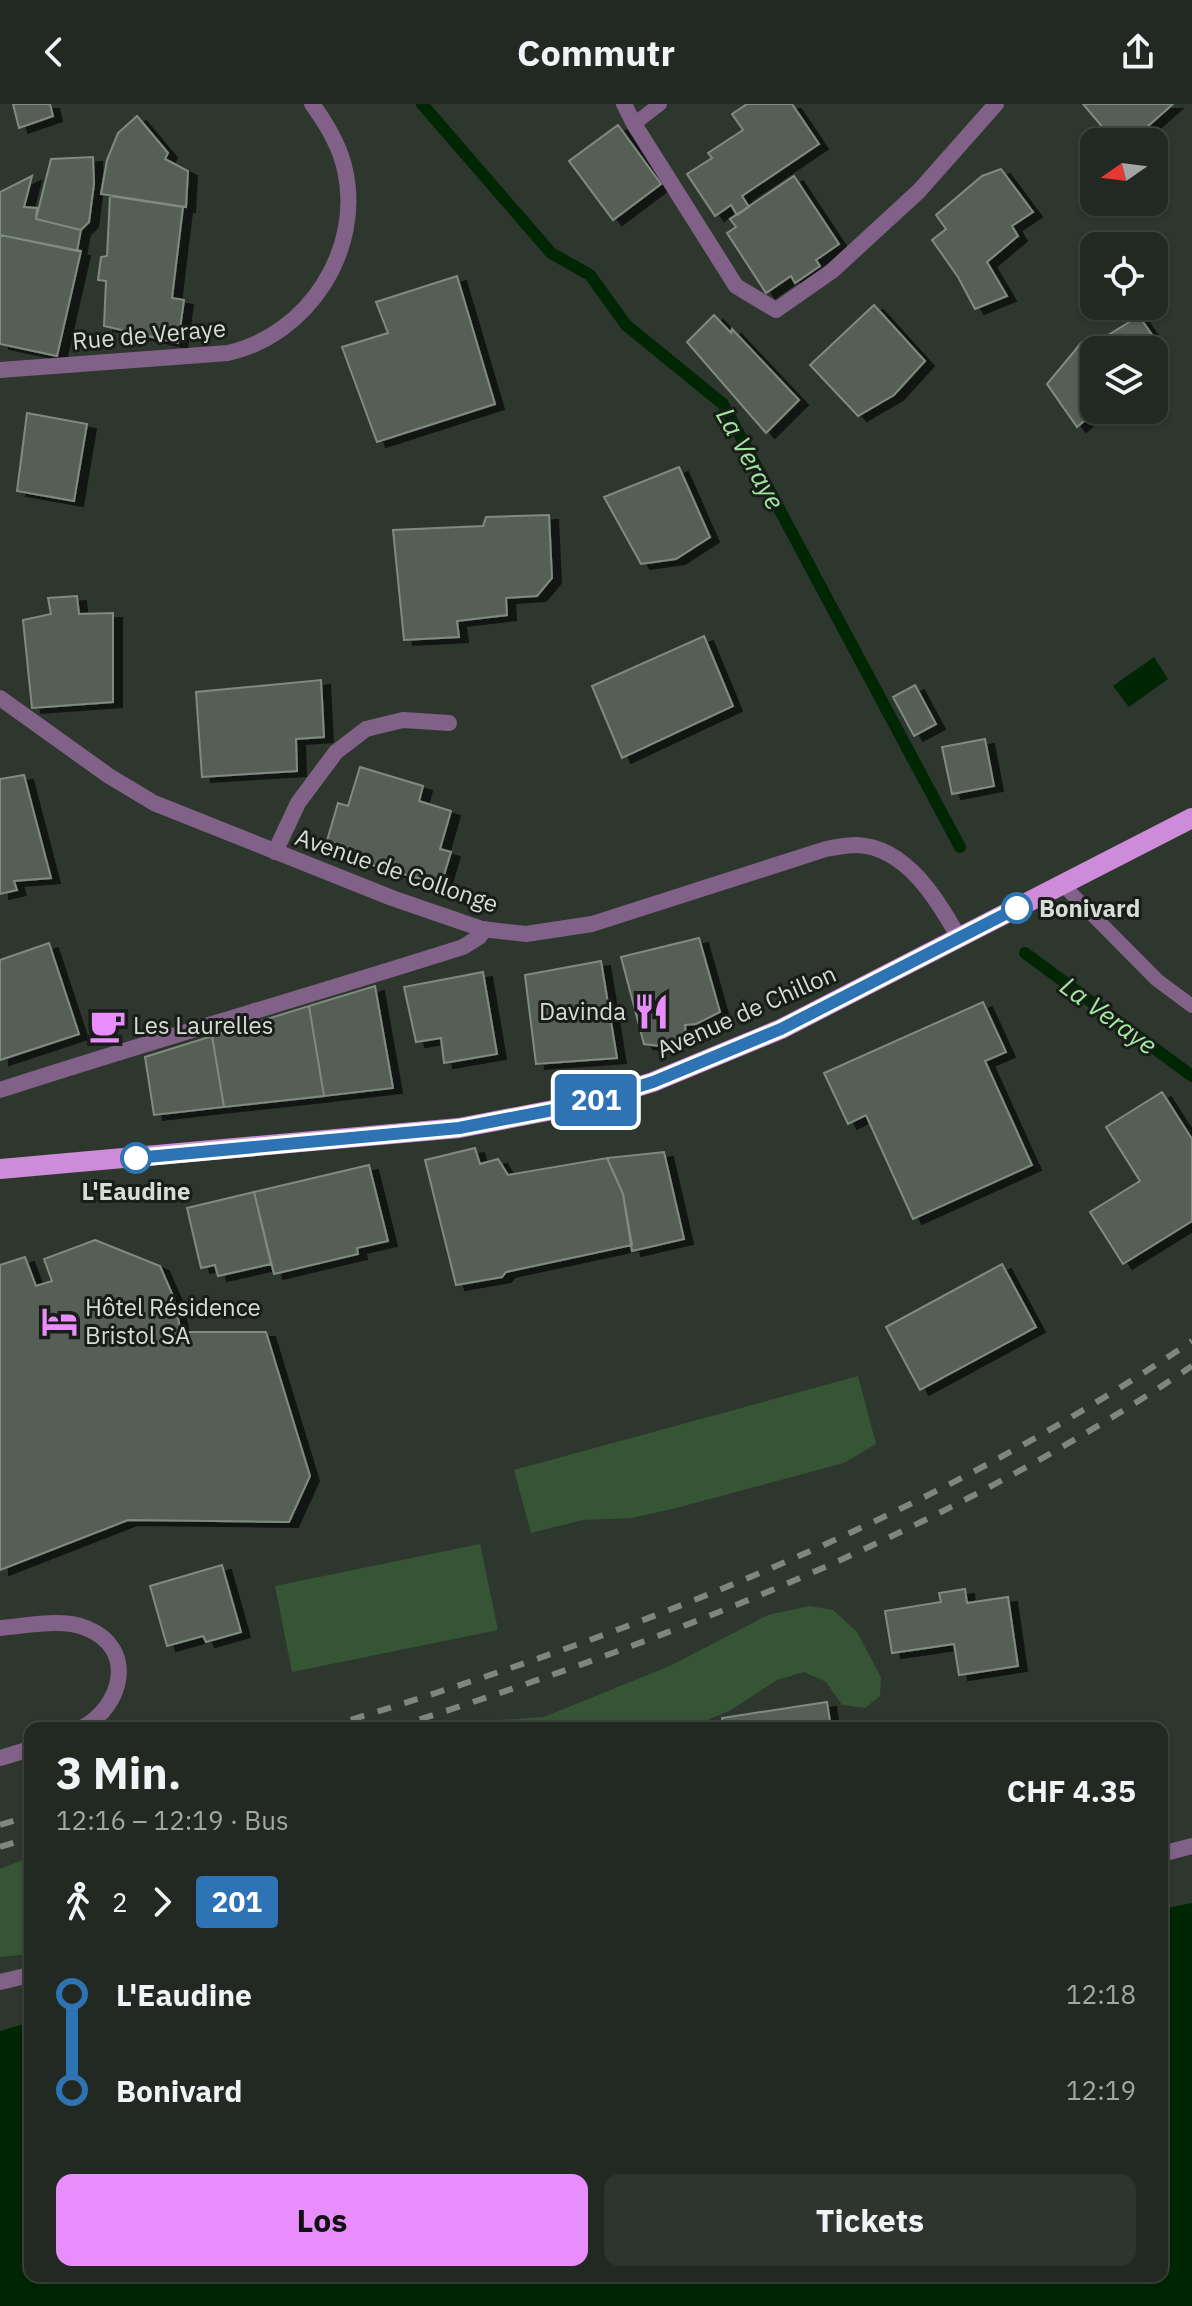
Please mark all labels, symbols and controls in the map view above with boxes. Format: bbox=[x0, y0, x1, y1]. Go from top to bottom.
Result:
text: Commutr bbox=[517, 29, 675, 76]
icon: back bbox=[32, 30, 76, 74]
icon: share bbox=[1116, 30, 1160, 74]
north arrow bbox=[1080, 128, 1168, 216]
map controls bbox=[1080, 128, 1168, 424]
button: locate bbox=[1080, 232, 1168, 320]
street label: Rue de Veraye bbox=[71, 311, 227, 357]
button: layers bbox=[1080, 336, 1168, 424]
water label: La Veraye bbox=[709, 401, 793, 515]
street label: Avenue de Collonge bbox=[291, 820, 503, 920]
place label: Bonivard bbox=[1039, 892, 1140, 924]
marker: Bonivard bbox=[1002, 893, 1032, 923]
street label: Avenue de Chillon bbox=[651, 957, 841, 1065]
water label: La Veraye bbox=[1054, 969, 1164, 1061]
restaurant icon: Davinda bbox=[633, 992, 671, 1030]
place label: Davinda bbox=[539, 995, 626, 1027]
cafe icon: Les Laurelles bbox=[88, 1006, 126, 1044]
place label: Les Laurelles bbox=[133, 1009, 273, 1041]
line badge: 201 bbox=[550, 1074, 642, 1126]
text: 201 bbox=[571, 1081, 621, 1118]
marker: L'Eaudine bbox=[121, 1143, 151, 1173]
place label: L'Eaudine bbox=[82, 1175, 190, 1207]
place label: Hôtel Résidence Bristol SA bbox=[85, 1291, 261, 1351]
hotel icon: Hôtel Résidence Bristol SA bbox=[40, 1302, 78, 1340]
text: 3 Min. bbox=[56, 1744, 181, 1801]
text: CHF 4.35 bbox=[1007, 1771, 1136, 1810]
text: 12:16 – 12:19 · Bus bbox=[56, 1803, 289, 1837]
icon: walk bbox=[56, 1880, 100, 1924]
icon: forward bbox=[140, 1880, 184, 1924]
text: 201 bbox=[212, 1883, 262, 1920]
text: 2 bbox=[112, 1885, 128, 1919]
text: L'Eaudine bbox=[116, 1975, 252, 2014]
text: 12:18 bbox=[1066, 1977, 1136, 2011]
text: Bonivard bbox=[116, 2071, 243, 2110]
text: 12:19 bbox=[1066, 2073, 1136, 2107]
button: Los bbox=[56, 2174, 588, 2266]
button: Tickets bbox=[604, 2174, 1136, 2266]

